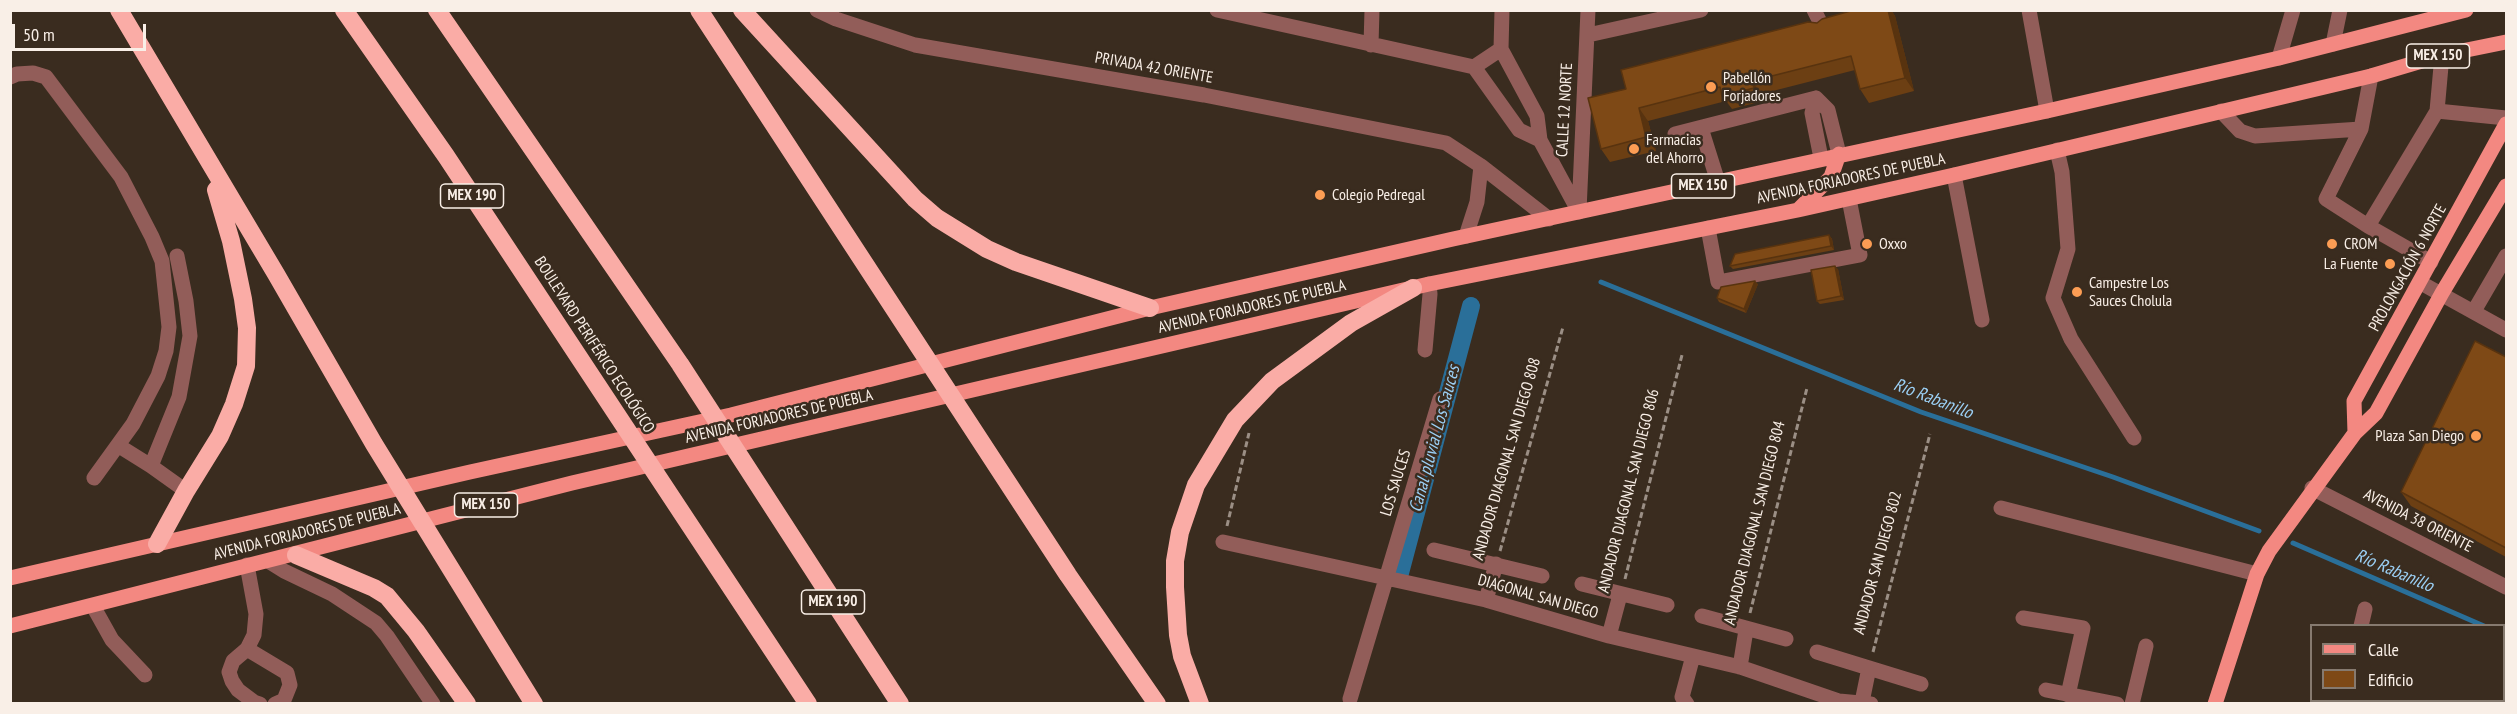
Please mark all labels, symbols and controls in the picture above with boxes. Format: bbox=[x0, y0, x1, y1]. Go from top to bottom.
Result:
scale bar bbox=[15, 12, 148, 50]
text: 50 m bbox=[23, 23, 55, 46]
road number: MEX 150 bbox=[2406, 44, 2470, 68]
street label: PRIVADA 42 ORIENTE bbox=[1094, 48, 1214, 88]
street label: CALLE 12 NORTE bbox=[1553, 62, 1577, 158]
place label: Pabellón Forjadores bbox=[1723, 68, 1781, 106]
marker: Pabellón Forjadores bbox=[1704, 80, 1718, 94]
place label: Farmacias del Ahorro bbox=[1646, 130, 1704, 168]
marker: Farmacias del Ahorro bbox=[1627, 142, 1641, 156]
street label: AVENIDA FORJADORES DE PUEBLA bbox=[1755, 150, 1947, 208]
road number: MEX 150 bbox=[1672, 174, 1734, 198]
road number: MEX 190 bbox=[440, 184, 504, 208]
place label: Colegio Pedregal bbox=[1332, 185, 1425, 205]
marker: Colegio Pedregal bbox=[1313, 188, 1327, 202]
street label: PROLONGACIÓN 6 NORTE bbox=[2365, 201, 2451, 335]
place label: Oxxo bbox=[1879, 234, 1907, 254]
place label: CROM bbox=[2344, 234, 2378, 254]
marker: Oxxo bbox=[1860, 237, 1874, 251]
marker: CROM bbox=[2325, 237, 2339, 251]
street label: BOULEVARD PERIFÉRICO ECOLÓGICO bbox=[530, 253, 658, 437]
place label: La Fuente bbox=[2324, 254, 2378, 274]
marker: La Fuente bbox=[2383, 257, 2397, 271]
place label: Campestre Los Sauces Cholula bbox=[2089, 273, 2172, 311]
street label: AVENIDA FORJADORES DE PUEBLA bbox=[1156, 276, 1348, 338]
marker: Campestre Los Sauces Cholula bbox=[2070, 285, 2084, 299]
street label: ANDADOR DIAGONAL SAN DIEGO 808 bbox=[1469, 356, 1545, 562]
water label: Canal pluvial Los Sauces bbox=[1405, 363, 1465, 515]
water label: Río Rabanillo bbox=[1890, 374, 1976, 424]
street label: AVENIDA FORJADORES DE PUEBLA bbox=[683, 386, 875, 448]
street label: ANDADOR DIAGONAL SAN DIEGO 806 bbox=[1594, 387, 1664, 595]
street label: ANDADOR DIAGONAL SAN DIEGO 804 bbox=[1720, 419, 1790, 627]
place label: Plaza San Diego bbox=[2375, 426, 2464, 446]
marker: Plaza San Diego bbox=[2469, 429, 2483, 443]
street label: LOS SAUCES bbox=[1377, 447, 1415, 519]
street label: AVENIDA 38 ORIENTE bbox=[2360, 485, 2476, 557]
street label: ANDADOR SAN DIEGO 802 bbox=[1850, 489, 1906, 637]
road number: MEX 150 bbox=[454, 493, 518, 517]
street label: AVENIDA FORJADORES DE PUEBLA bbox=[212, 499, 402, 565]
water label: Río Rabanillo bbox=[2352, 545, 2436, 597]
street label: DIAGONAL SAN DIEGO bbox=[1476, 571, 1600, 623]
road number: MEX 190 bbox=[802, 590, 864, 614]
legend bbox=[2310, 624, 2505, 702]
text: Calle bbox=[2368, 638, 2399, 661]
text: Edificio bbox=[2368, 668, 2413, 691]

